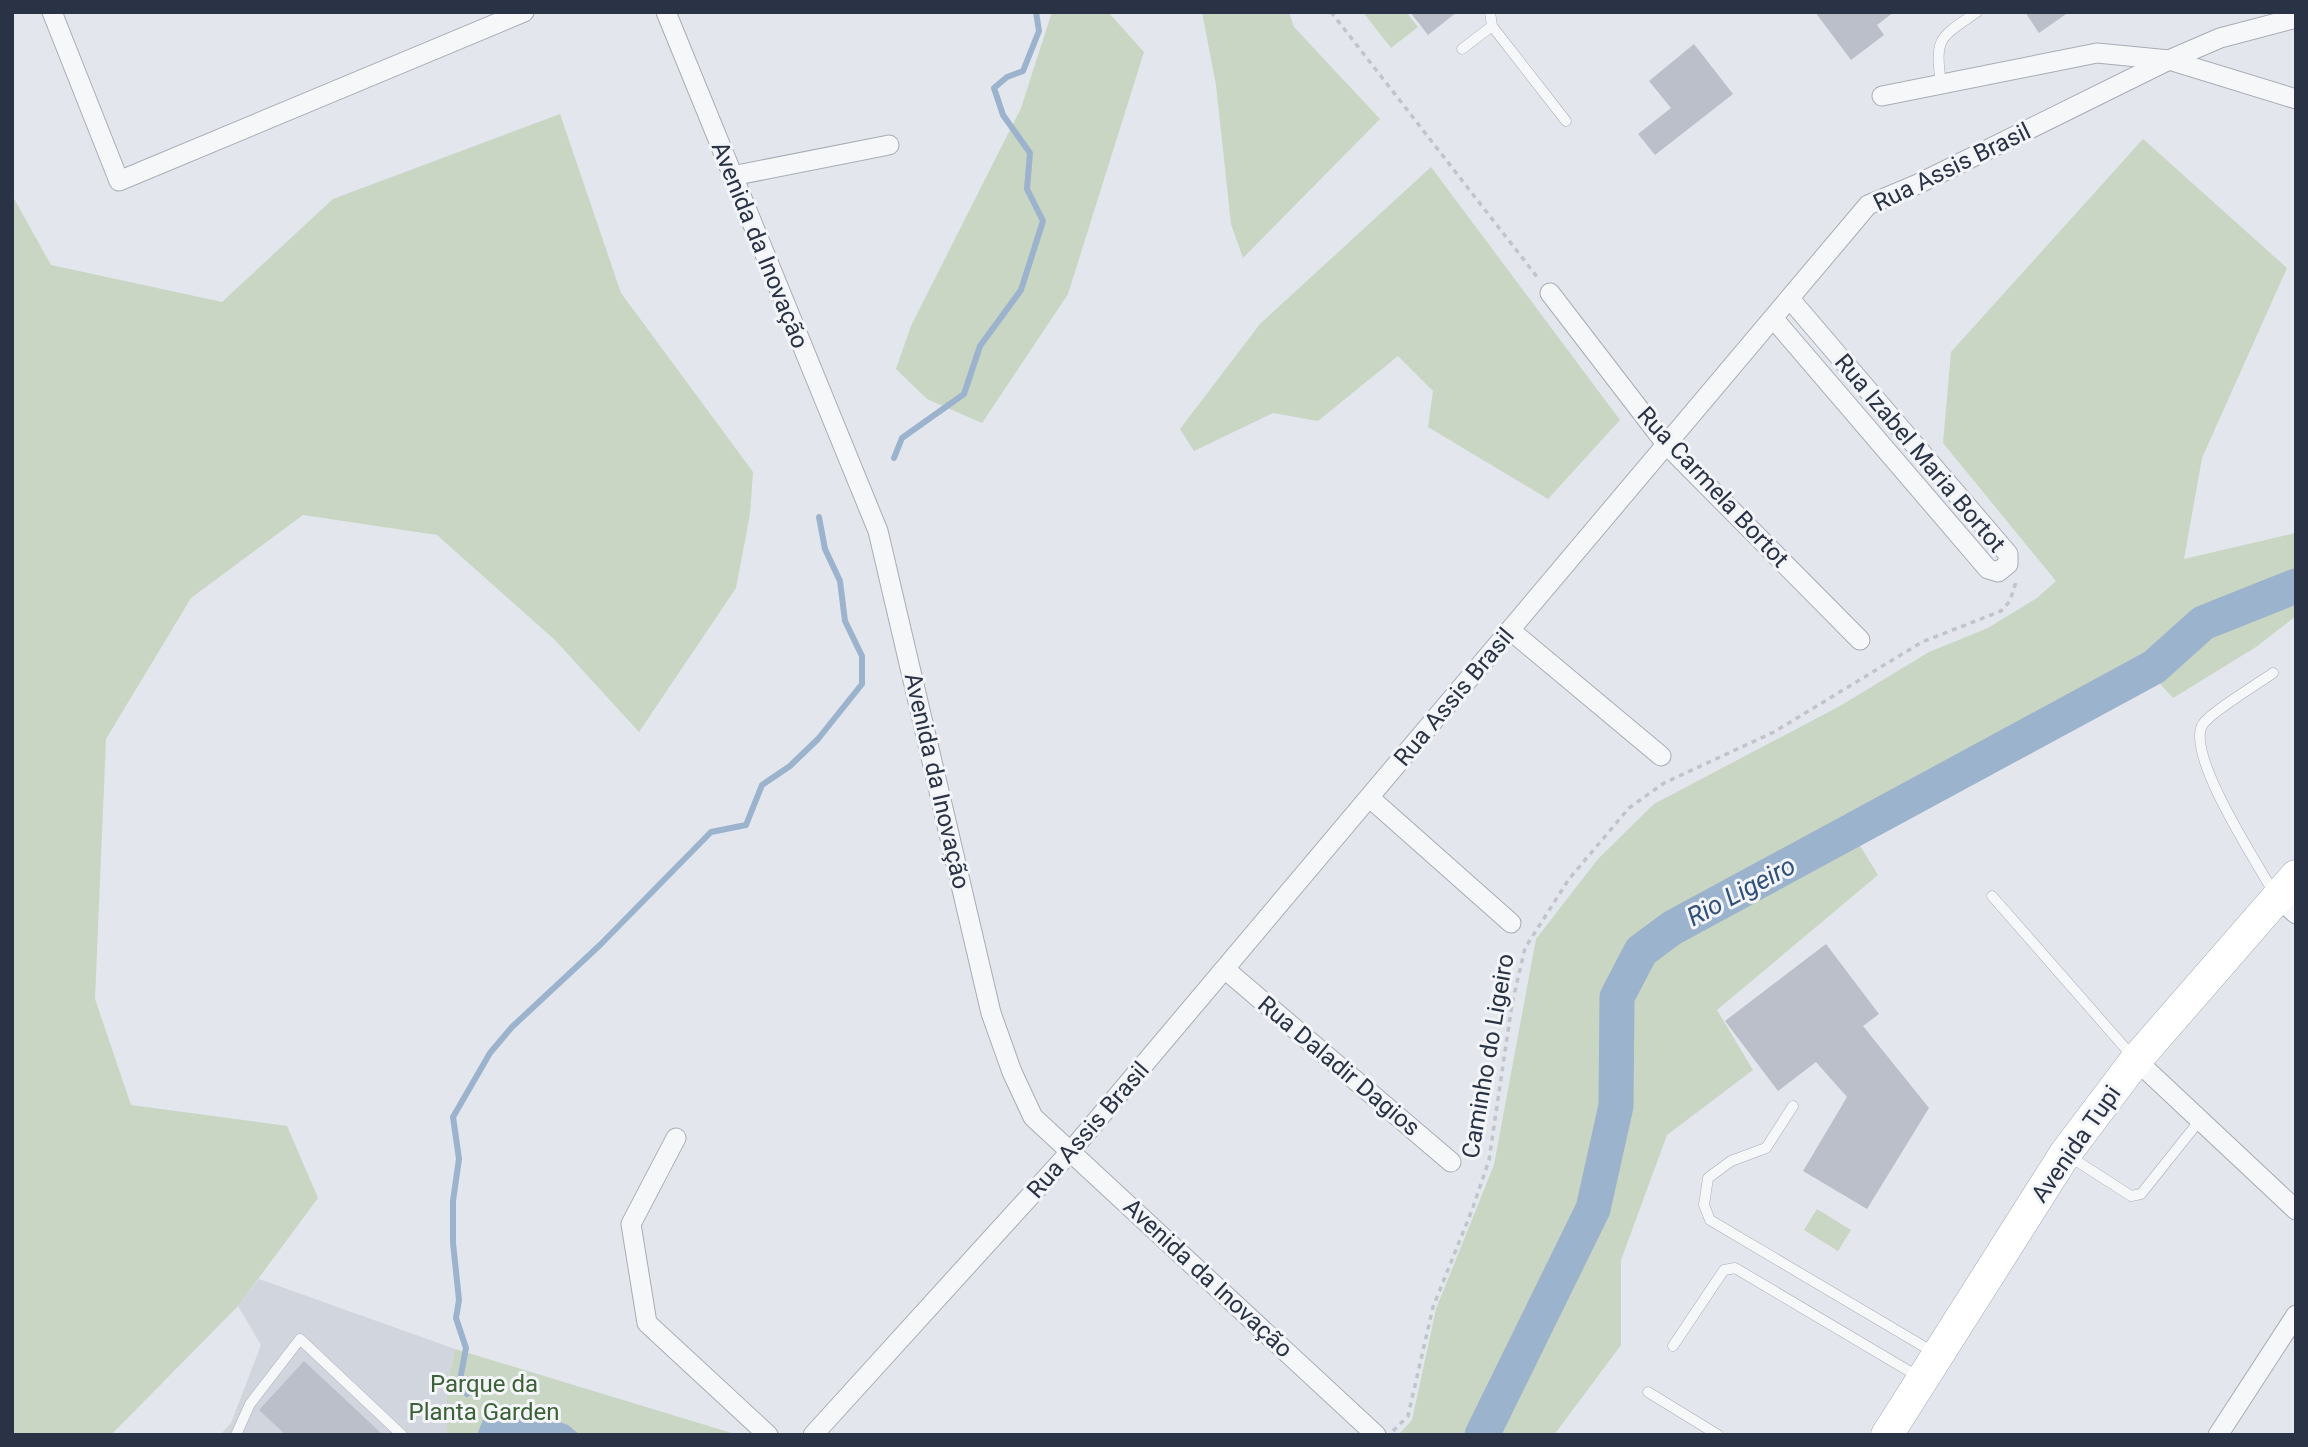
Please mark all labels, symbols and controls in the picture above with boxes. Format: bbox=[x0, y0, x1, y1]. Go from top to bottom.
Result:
street label: Rua Assis Brasil bbox=[1869, 117, 2035, 217]
street label: Avenida da Inovação bbox=[706, 138, 814, 352]
street label: Rua Izabel Maria Bortot bbox=[1829, 348, 2011, 558]
street label: Rua Carmela Bortot bbox=[1632, 401, 1795, 573]
street label: Rua Assis Brasil bbox=[1388, 622, 1520, 772]
street label: Avenida da Inovação bbox=[899, 670, 975, 892]
water label: Rio Ligeiro bbox=[1682, 850, 1800, 932]
street label: Caminho do Ligeiro bbox=[1456, 952, 1520, 1160]
street label: Rua Daladir Dagios bbox=[1252, 990, 1426, 1142]
street label: Rua Assis Brasil bbox=[1021, 1056, 1155, 1204]
street label: Avenida Tupi bbox=[2025, 1080, 2127, 1208]
street label: Avenida da Inovação bbox=[1118, 1193, 1298, 1363]
park label: Parque da Planta Garden bbox=[409, 1370, 559, 1426]

